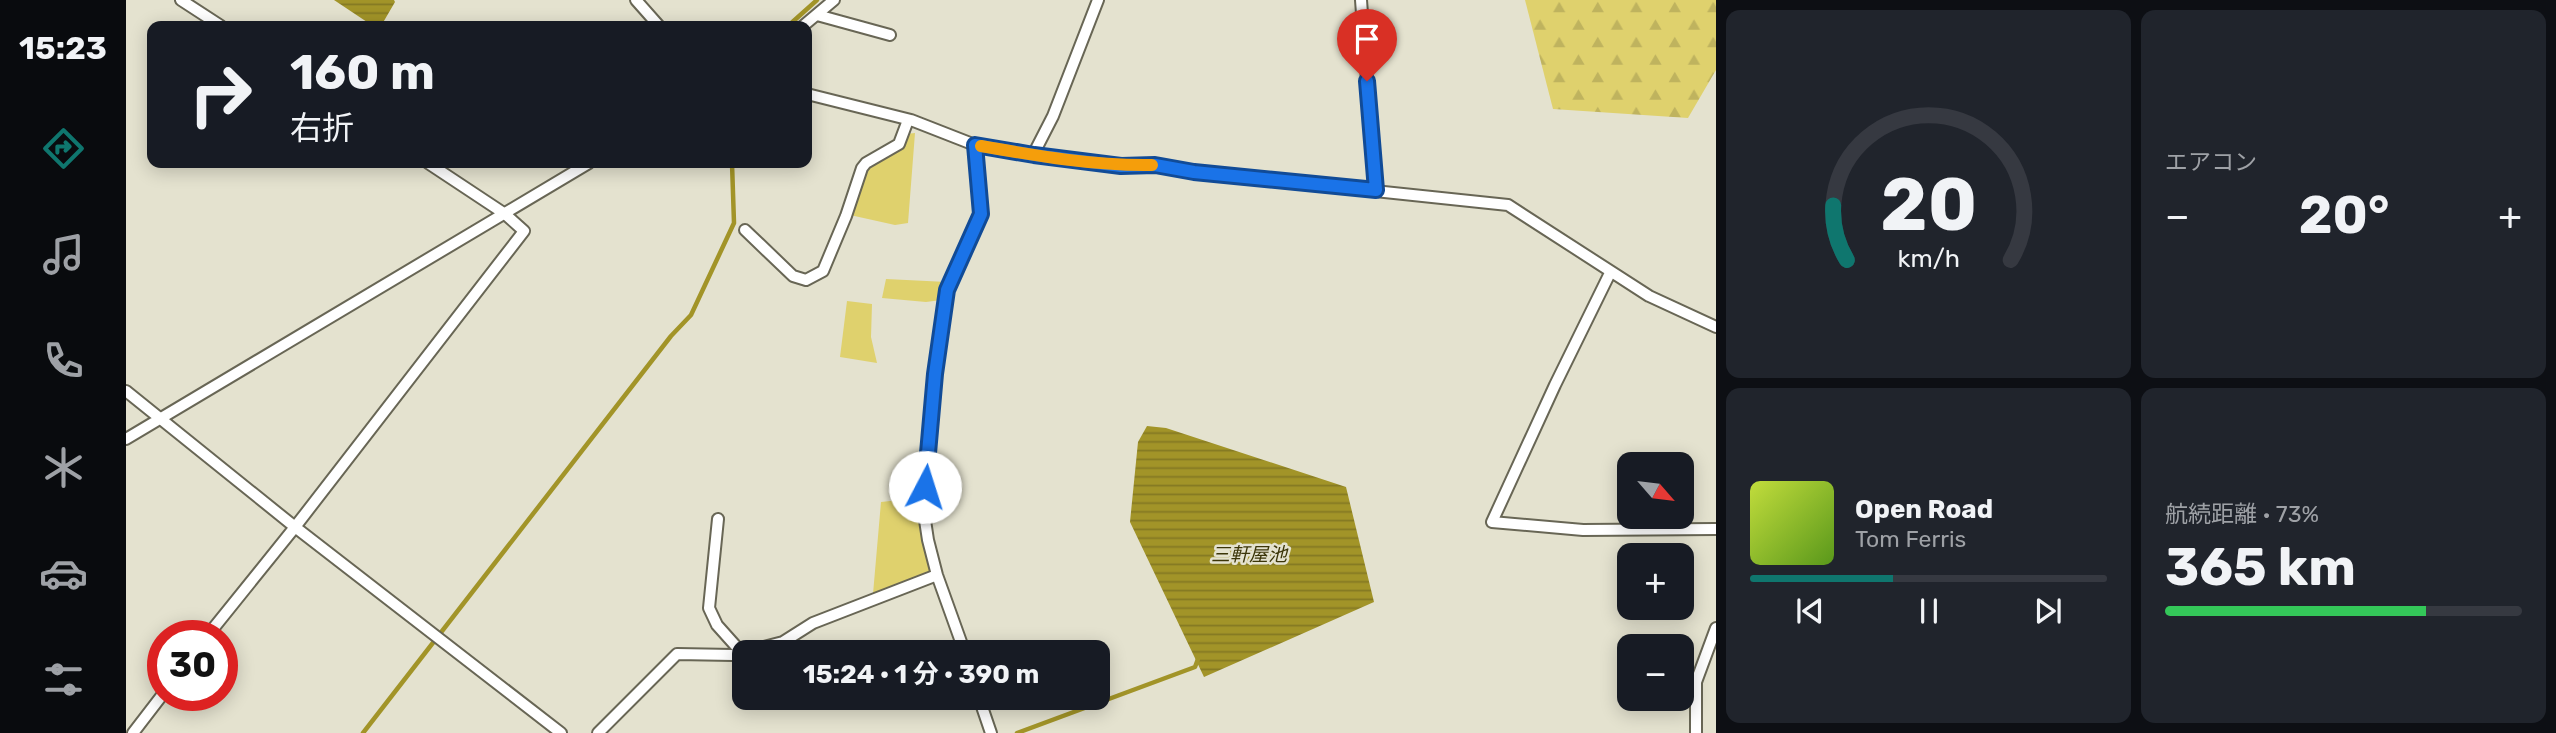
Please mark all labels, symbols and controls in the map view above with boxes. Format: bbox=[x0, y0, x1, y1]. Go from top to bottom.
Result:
pin bbox=[1337, 9, 1397, 81]
icon: arrive bbox=[1348, 20, 1386, 58]
text: 15:23 bbox=[19, 29, 107, 67]
text: 160 m bbox=[290, 43, 435, 101]
icon: right bbox=[175, 49, 266, 140]
text: 右折 bbox=[290, 109, 354, 147]
icon: directions bbox=[39, 124, 88, 173]
text: エアコン bbox=[2165, 148, 2257, 176]
text: 20 bbox=[1880, 162, 1977, 248]
text: 20° bbox=[2299, 184, 2389, 246]
text: − bbox=[2165, 193, 2190, 239]
text: + bbox=[2498, 193, 2522, 239]
icon: music bbox=[39, 230, 88, 279]
text: km/h bbox=[1897, 244, 1960, 273]
icon: phone bbox=[39, 336, 88, 385]
icon: climate bbox=[39, 443, 88, 492]
position arrow bbox=[888, 450, 962, 524]
north arrow bbox=[1617, 452, 1694, 528]
map controls bbox=[1617, 452, 1694, 711]
text: Open Road bbox=[1855, 494, 1993, 525]
text: 航続距離 · 73% bbox=[2165, 500, 2319, 528]
text: Tom Ferris bbox=[1855, 525, 1966, 553]
text: 365 km bbox=[2165, 536, 2356, 598]
water label: 三軒屋池 bbox=[1211, 543, 1289, 566]
button: + bbox=[1617, 543, 1694, 620]
icon: car bbox=[39, 549, 88, 598]
icon: previous bbox=[1791, 592, 1829, 630]
icon: pause bbox=[1910, 592, 1948, 630]
icon: next bbox=[2029, 592, 2067, 630]
speed limit sign: 30 bbox=[147, 620, 238, 711]
button: − bbox=[1617, 634, 1694, 711]
icon: filters bbox=[39, 655, 88, 704]
text: 15:24 · 1 分 · 390 m bbox=[803, 659, 1039, 690]

